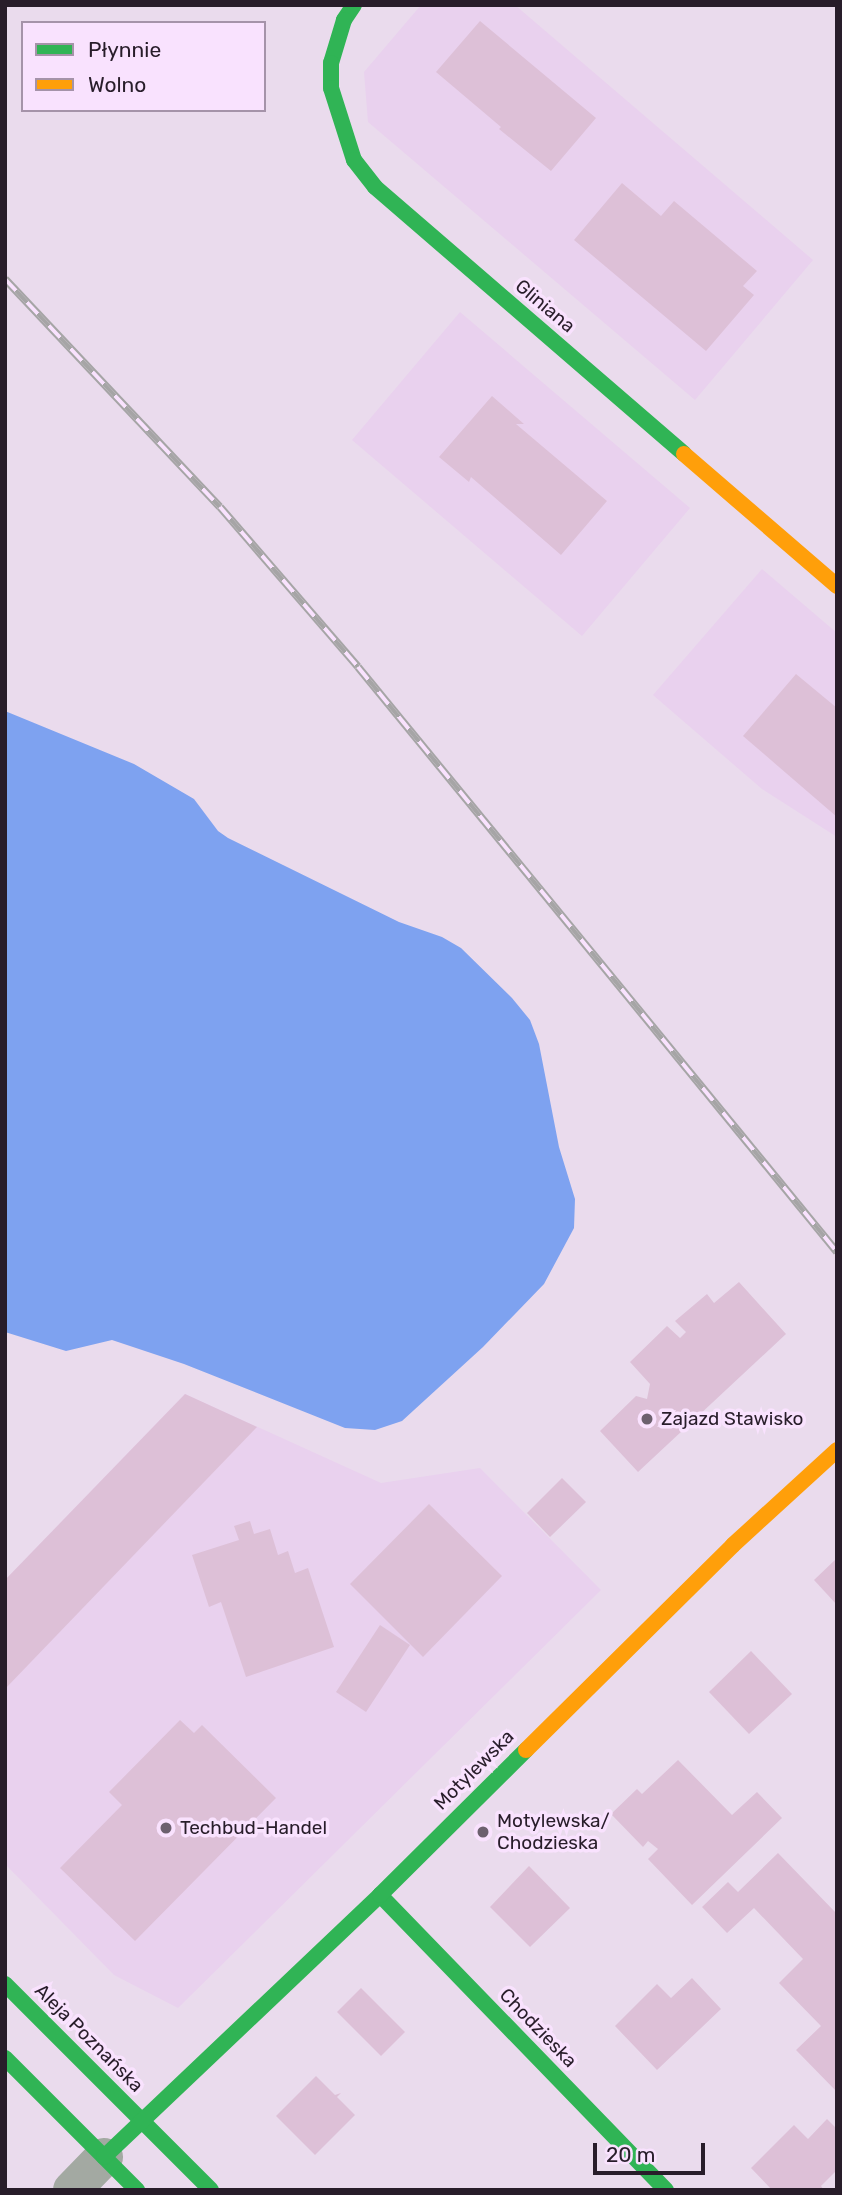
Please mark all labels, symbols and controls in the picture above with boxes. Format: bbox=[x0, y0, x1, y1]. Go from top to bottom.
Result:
legend bbox=[21, 21, 266, 112]
text: Płynnie bbox=[88, 37, 161, 62]
text: Wolno bbox=[88, 72, 146, 97]
street label: Gliniana bbox=[511, 275, 579, 337]
place label: Zajazd Stawisko bbox=[661, 1408, 803, 1430]
marker: Zajazd Stawisko bbox=[639, 1411, 655, 1427]
street label: Motylewska bbox=[429, 1725, 519, 1815]
place label: Motylewska/ Chodzieska bbox=[497, 1810, 610, 1854]
place label: Techbud-Handel bbox=[180, 1817, 327, 1839]
marker: Techbud-Handel bbox=[158, 1820, 174, 1836]
marker: Motylewska/ Chodzieska bbox=[475, 1824, 491, 1840]
street label: Aleja Poznańska bbox=[30, 1979, 148, 2097]
street label: Chodzieska bbox=[495, 1984, 581, 2072]
scale bar bbox=[597, 2128, 709, 2172]
text: 20 m bbox=[606, 2142, 655, 2167]

